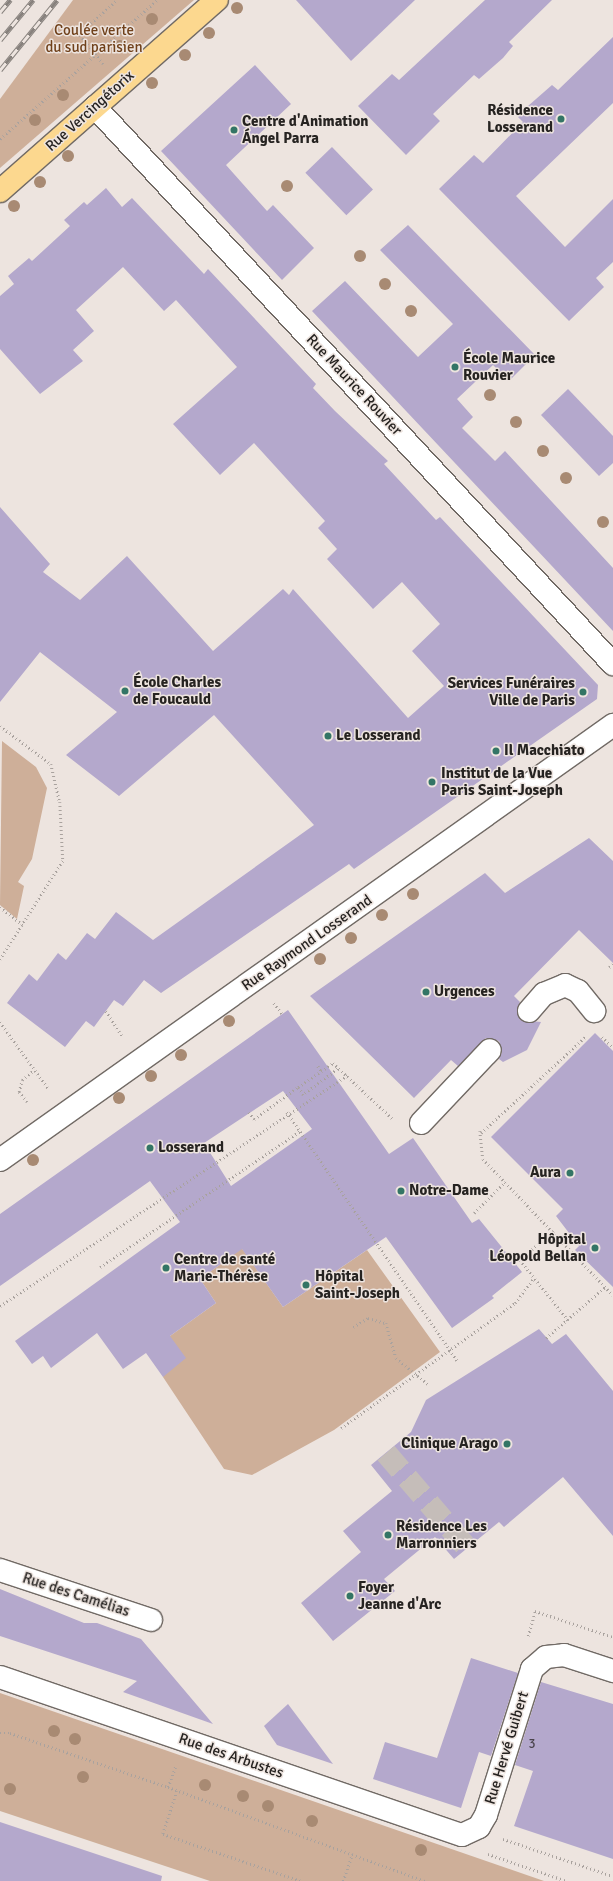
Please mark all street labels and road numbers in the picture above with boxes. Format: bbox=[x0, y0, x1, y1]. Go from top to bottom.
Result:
street label: Rue Vercingétorix bbox=[42, 67, 138, 155]
street label: Rue Maurice Rouvier bbox=[302, 331, 406, 439]
street label: Rue Raymond Losserand bbox=[238, 891, 376, 995]
street label: Rue des Camélias bbox=[20, 1569, 132, 1621]
street label: Rue Hervé Guibert bbox=[481, 1689, 533, 1807]
street label: Rue des Arbustes bbox=[176, 1730, 286, 1782]

